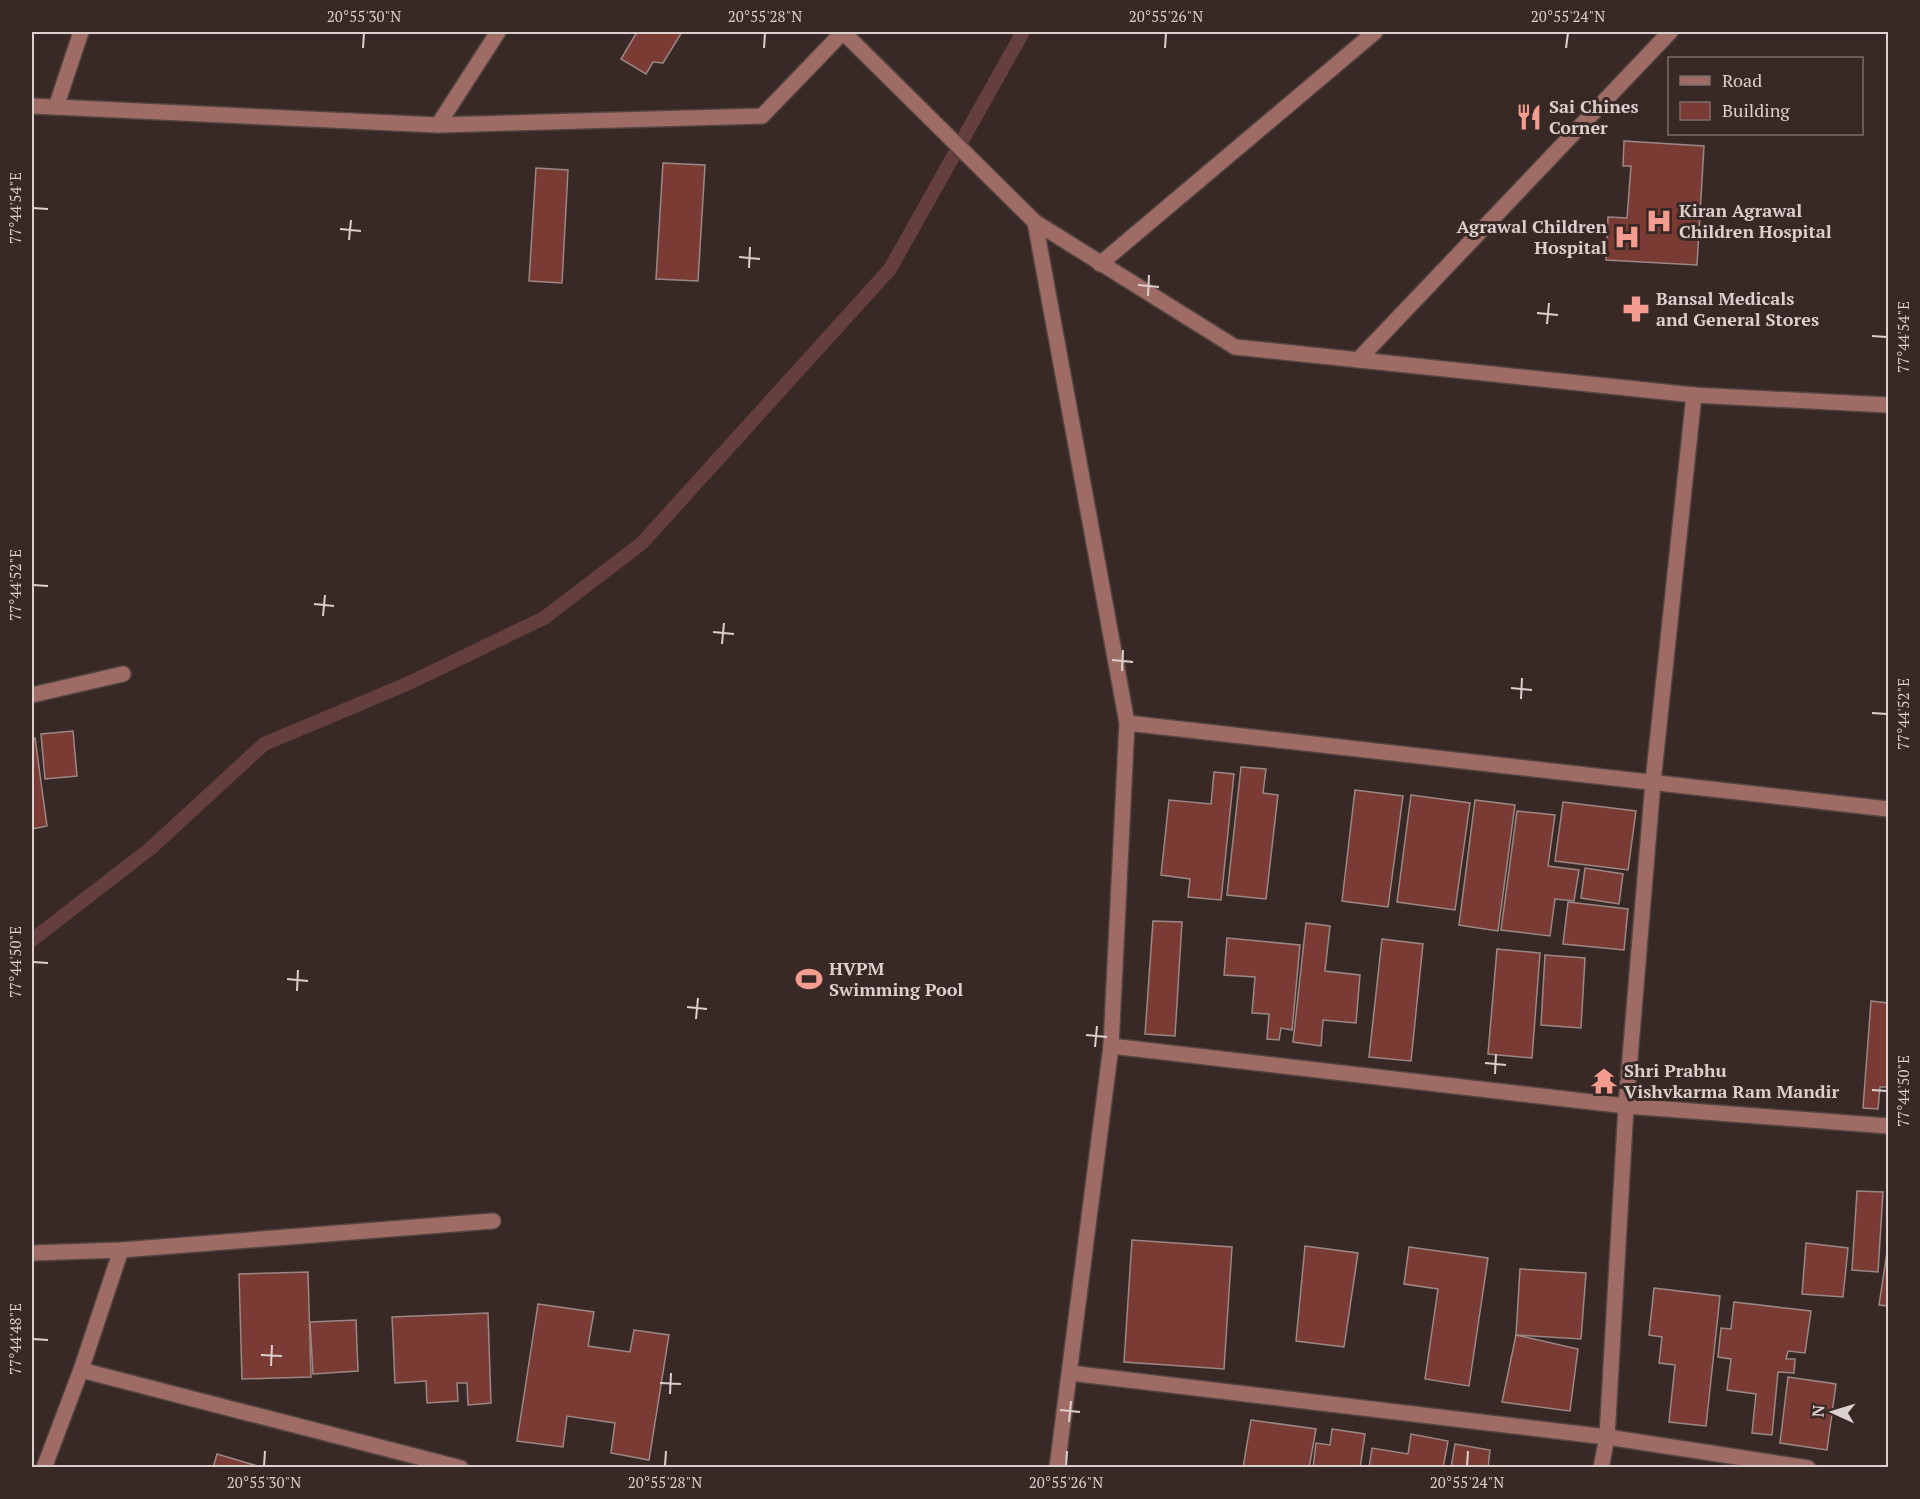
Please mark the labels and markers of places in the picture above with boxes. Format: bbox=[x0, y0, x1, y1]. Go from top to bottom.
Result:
place label: Sai Chines Corner bbox=[1549, 94, 1639, 139]
restaurant icon: Sai Chines Corner bbox=[1514, 102, 1544, 132]
place label: Kiran Agrawal Children Hospital bbox=[1679, 198, 1832, 243]
hospital icon: Kiran Agrawal Children Hospital bbox=[1644, 206, 1674, 236]
place label: Agrawal Children Hospital bbox=[1457, 214, 1607, 259]
hospital icon: Agrawal Children Hospital bbox=[1612, 222, 1642, 252]
place label: Bansal Medicals and General Stores bbox=[1656, 286, 1819, 331]
pharmacy icon: Bansal Medicals and General Stores bbox=[1621, 294, 1651, 324]
place label: HVPM Swimming Pool bbox=[829, 956, 963, 1001]
sports icon: HVPM Swimming Pool bbox=[794, 964, 824, 994]
place label: Shri Prabhu Vishvkarma Ram Mandir bbox=[1624, 1058, 1840, 1103]
temple icon: Shri Prabhu Vishvkarma Ram Mandir bbox=[1589, 1066, 1619, 1096]

